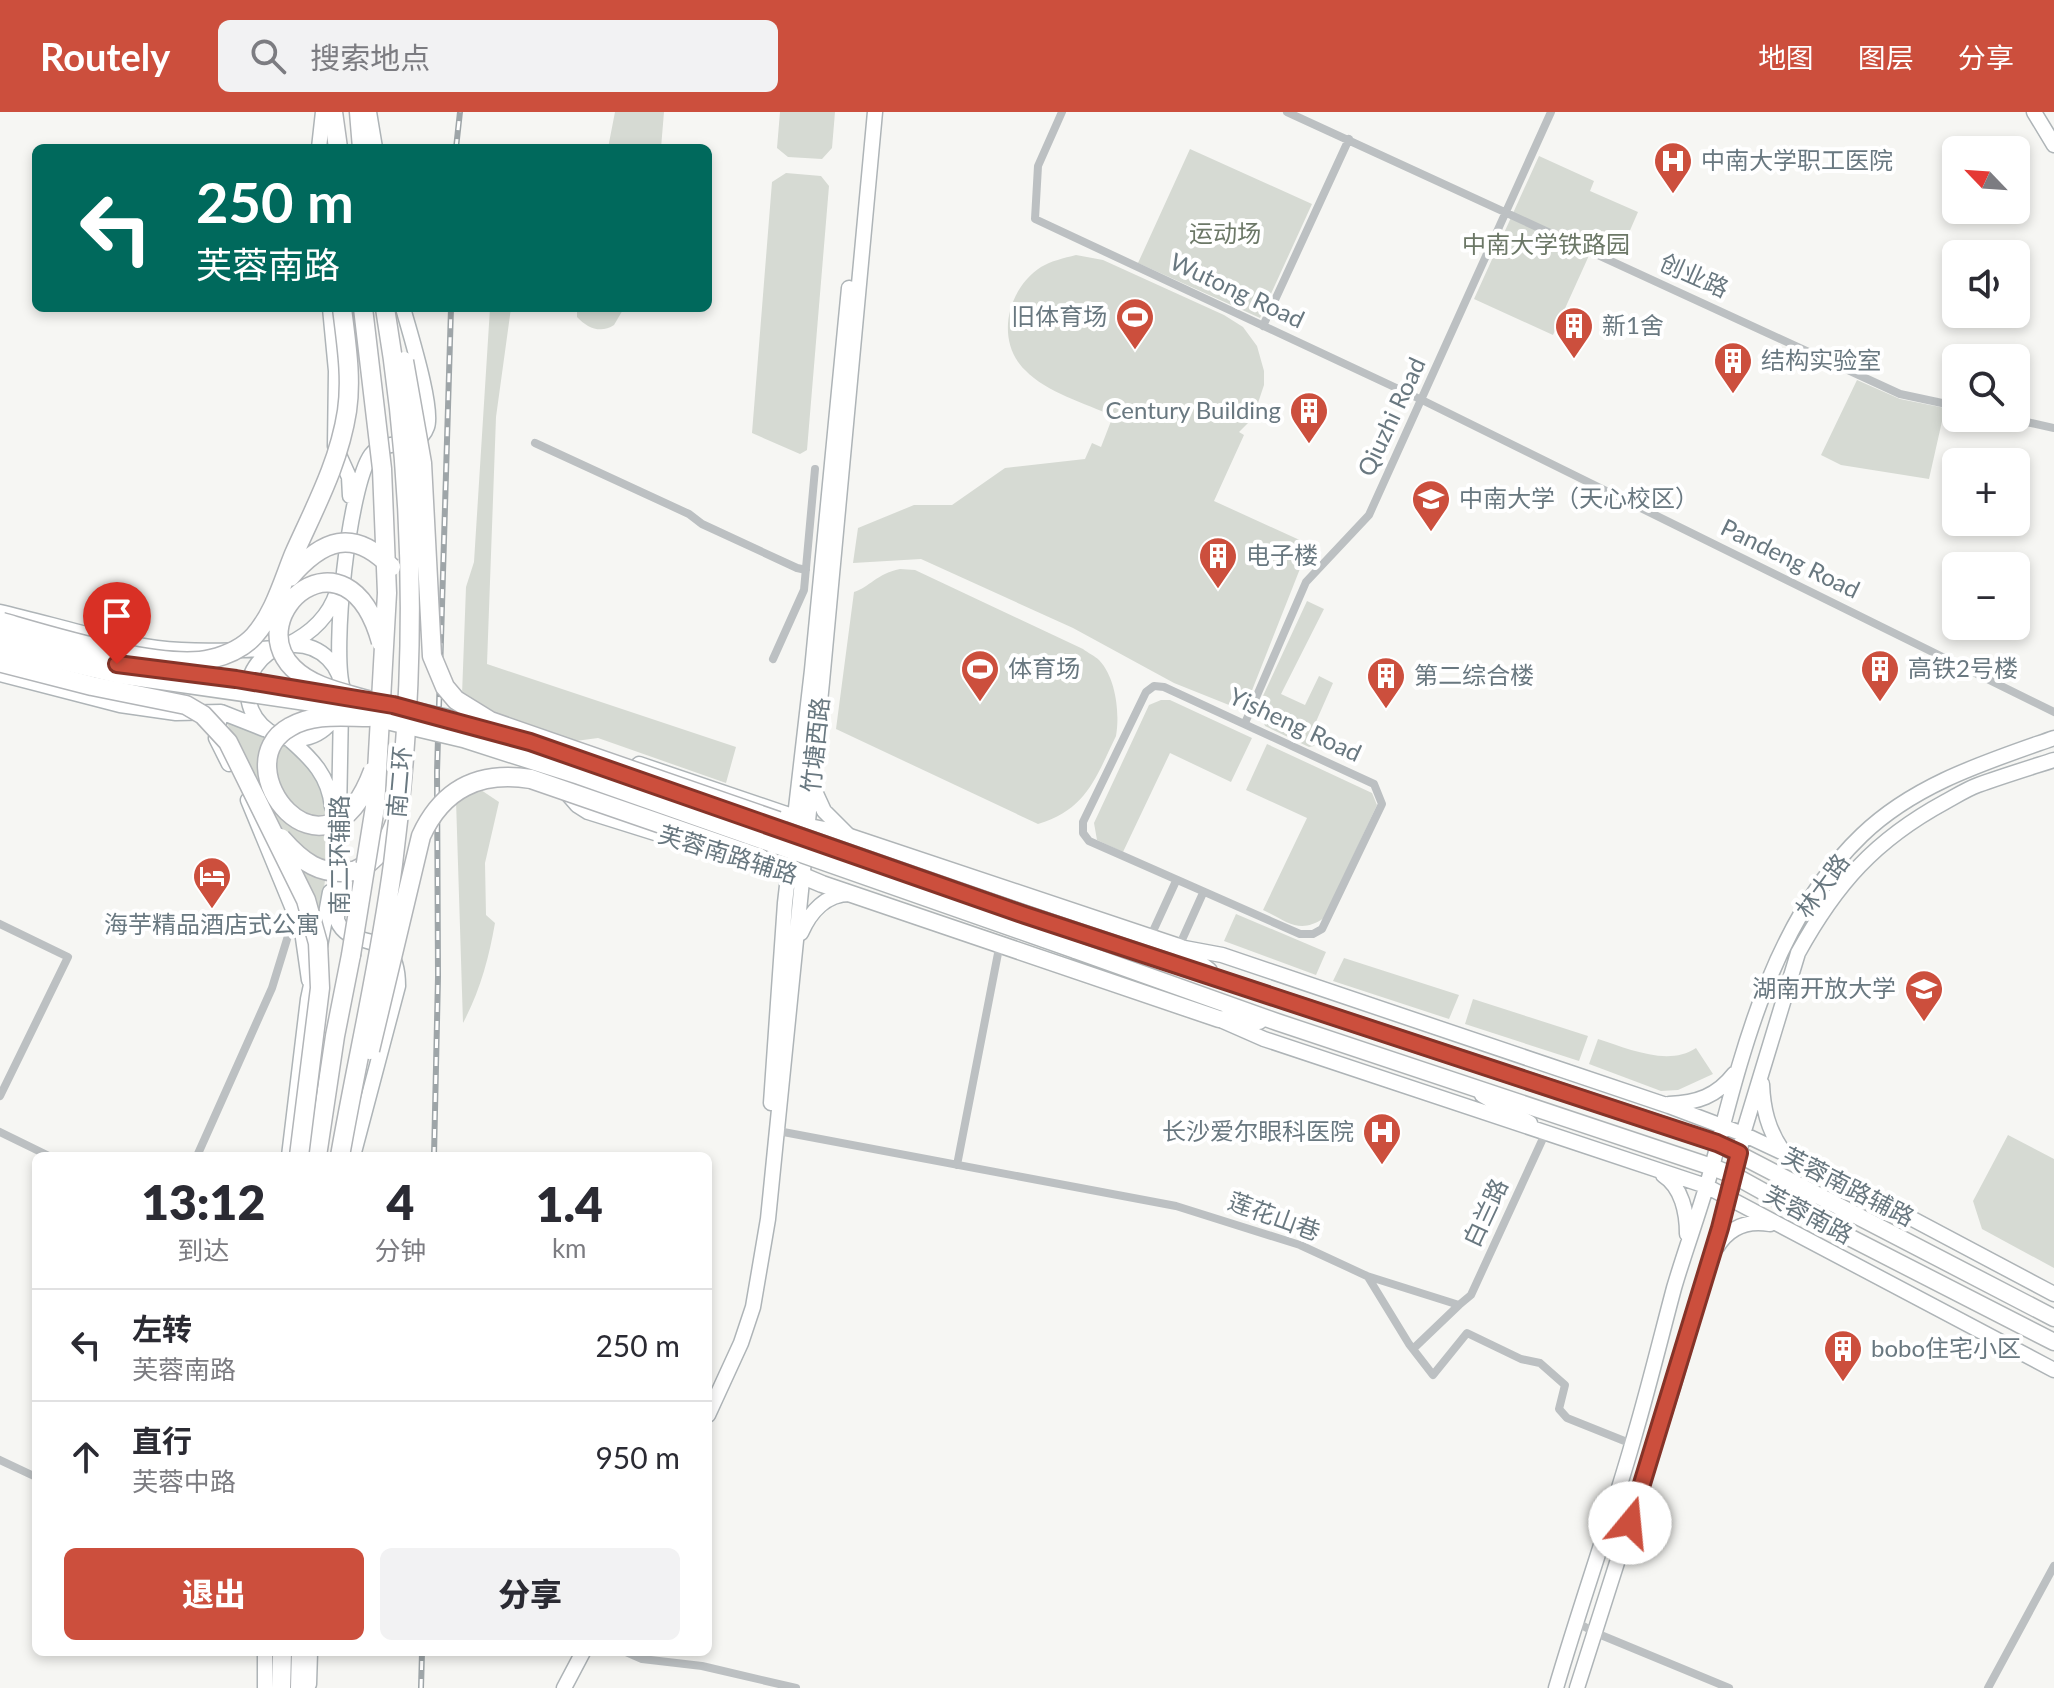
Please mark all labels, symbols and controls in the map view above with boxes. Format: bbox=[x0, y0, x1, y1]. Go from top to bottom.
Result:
search box bbox=[218, 20, 778, 92]
text: Routely bbox=[40, 33, 170, 79]
icon: search bbox=[246, 34, 290, 78]
text: 搜索地点 bbox=[310, 39, 430, 75]
text: 地图 bbox=[1758, 40, 1814, 74]
text: 图层 bbox=[1858, 40, 1914, 74]
text: 分享 bbox=[1958, 40, 2014, 74]
north arrow bbox=[1942, 136, 2030, 224]
map controls bbox=[1942, 136, 2030, 640]
hospital icon: 中南大学职工医院 bbox=[1652, 140, 1694, 195]
place label: 中南大学职工医院 bbox=[1701, 145, 1893, 174]
text: 250 m bbox=[196, 168, 354, 235]
icon: left bbox=[64, 176, 168, 280]
park label: 运动场 bbox=[1189, 218, 1261, 247]
park label: 中南大学铁路园 bbox=[1462, 229, 1630, 258]
button: sound bbox=[1942, 240, 2030, 328]
text: 芙蓉南路 bbox=[196, 242, 340, 286]
street label: Wutong Road bbox=[1166, 246, 1309, 333]
street label: 创业路 bbox=[1656, 247, 1733, 303]
sports icon: 旧体育场 bbox=[1114, 296, 1156, 351]
place label: 旧体育场 bbox=[1011, 301, 1107, 330]
building icon: 新1舍 bbox=[1553, 305, 1595, 360]
place label: 新1舍 bbox=[1602, 310, 1664, 339]
building icon: 结构实验室 bbox=[1712, 340, 1754, 395]
button: search bbox=[1942, 344, 2030, 432]
place label: 结构实验室 bbox=[1761, 345, 1881, 374]
street label: Qiuzhi Road bbox=[1351, 352, 1431, 480]
building icon: Century Building bbox=[1288, 390, 1330, 445]
place label: Century Building bbox=[1106, 395, 1281, 424]
button: + bbox=[1942, 448, 2030, 536]
school or university icon: 中南大学（天心校区） bbox=[1410, 478, 1452, 533]
place label: 中南大学（天心校区） bbox=[1459, 483, 1699, 512]
street label: Pandeng Road bbox=[1717, 512, 1865, 604]
building icon: 电子楼 bbox=[1197, 535, 1239, 590]
place label: 电子楼 bbox=[1246, 540, 1318, 569]
button: − bbox=[1942, 552, 2030, 640]
pin bbox=[83, 582, 151, 664]
icon: arrive bbox=[95, 594, 139, 638]
sports icon: 体育场 bbox=[959, 648, 1001, 703]
building icon: 高铁2号楼 bbox=[1859, 648, 1901, 703]
place label: 体育场 bbox=[1008, 653, 1080, 682]
place label: 高铁2号楼 bbox=[1908, 653, 2018, 682]
building icon: 第二综合楼 bbox=[1365, 655, 1407, 710]
place label: 第二综合楼 bbox=[1414, 660, 1534, 689]
street label: Yisheng Road bbox=[1225, 680, 1366, 767]
street label: 竹塘西路 bbox=[795, 696, 834, 794]
street label: 南二环 bbox=[381, 745, 416, 819]
street label: 南二环辅路 bbox=[324, 795, 353, 915]
street label: 芙蓉南路辅路 bbox=[655, 819, 802, 888]
street label: 林大路 bbox=[1789, 847, 1855, 923]
hotel icon: 海芋精品酒店式公寓 bbox=[191, 855, 233, 910]
place label: 海芋精品酒店式公寓 bbox=[104, 909, 320, 938]
school or university icon: 湖南开放大学 bbox=[1903, 968, 1945, 1023]
place label: 湖南开放大学 bbox=[1752, 973, 1896, 1002]
hospital icon: 长沙爱尔眼科医院 bbox=[1361, 1111, 1403, 1166]
place label: 长沙爱尔眼科医院 bbox=[1162, 1116, 1354, 1145]
street label: 芙蓉南路辅路 bbox=[1777, 1141, 1919, 1233]
text: 13:12 bbox=[141, 1173, 265, 1230]
text: 4 bbox=[387, 1173, 414, 1230]
street label: 白兰路 bbox=[1456, 1174, 1513, 1251]
text: 1.4 bbox=[536, 1175, 603, 1232]
street label: 芙蓉南路 bbox=[1759, 1180, 1857, 1250]
street label: 莲花山巷 bbox=[1224, 1186, 1325, 1246]
text: km bbox=[552, 1232, 587, 1264]
text: 到达 bbox=[177, 1234, 229, 1266]
text: 分钟 bbox=[374, 1234, 426, 1266]
text: 左转 bbox=[132, 1310, 192, 1346]
icon: left bbox=[64, 1323, 108, 1367]
text: 250 m bbox=[595, 1327, 680, 1363]
building icon: bobo住宅小区 bbox=[1822, 1328, 1864, 1383]
place label: bobo住宅小区 bbox=[1871, 1333, 2021, 1362]
text: 芙蓉南路 bbox=[132, 1353, 236, 1385]
text: 直行 bbox=[132, 1422, 192, 1458]
icon: ahead bbox=[64, 1435, 108, 1479]
text: 950 m bbox=[595, 1439, 680, 1475]
text: 芙蓉中路 bbox=[132, 1465, 236, 1497]
position arrow bbox=[1588, 1481, 1672, 1565]
button: 退出 bbox=[64, 1548, 364, 1640]
button: 分享 bbox=[380, 1548, 680, 1640]

